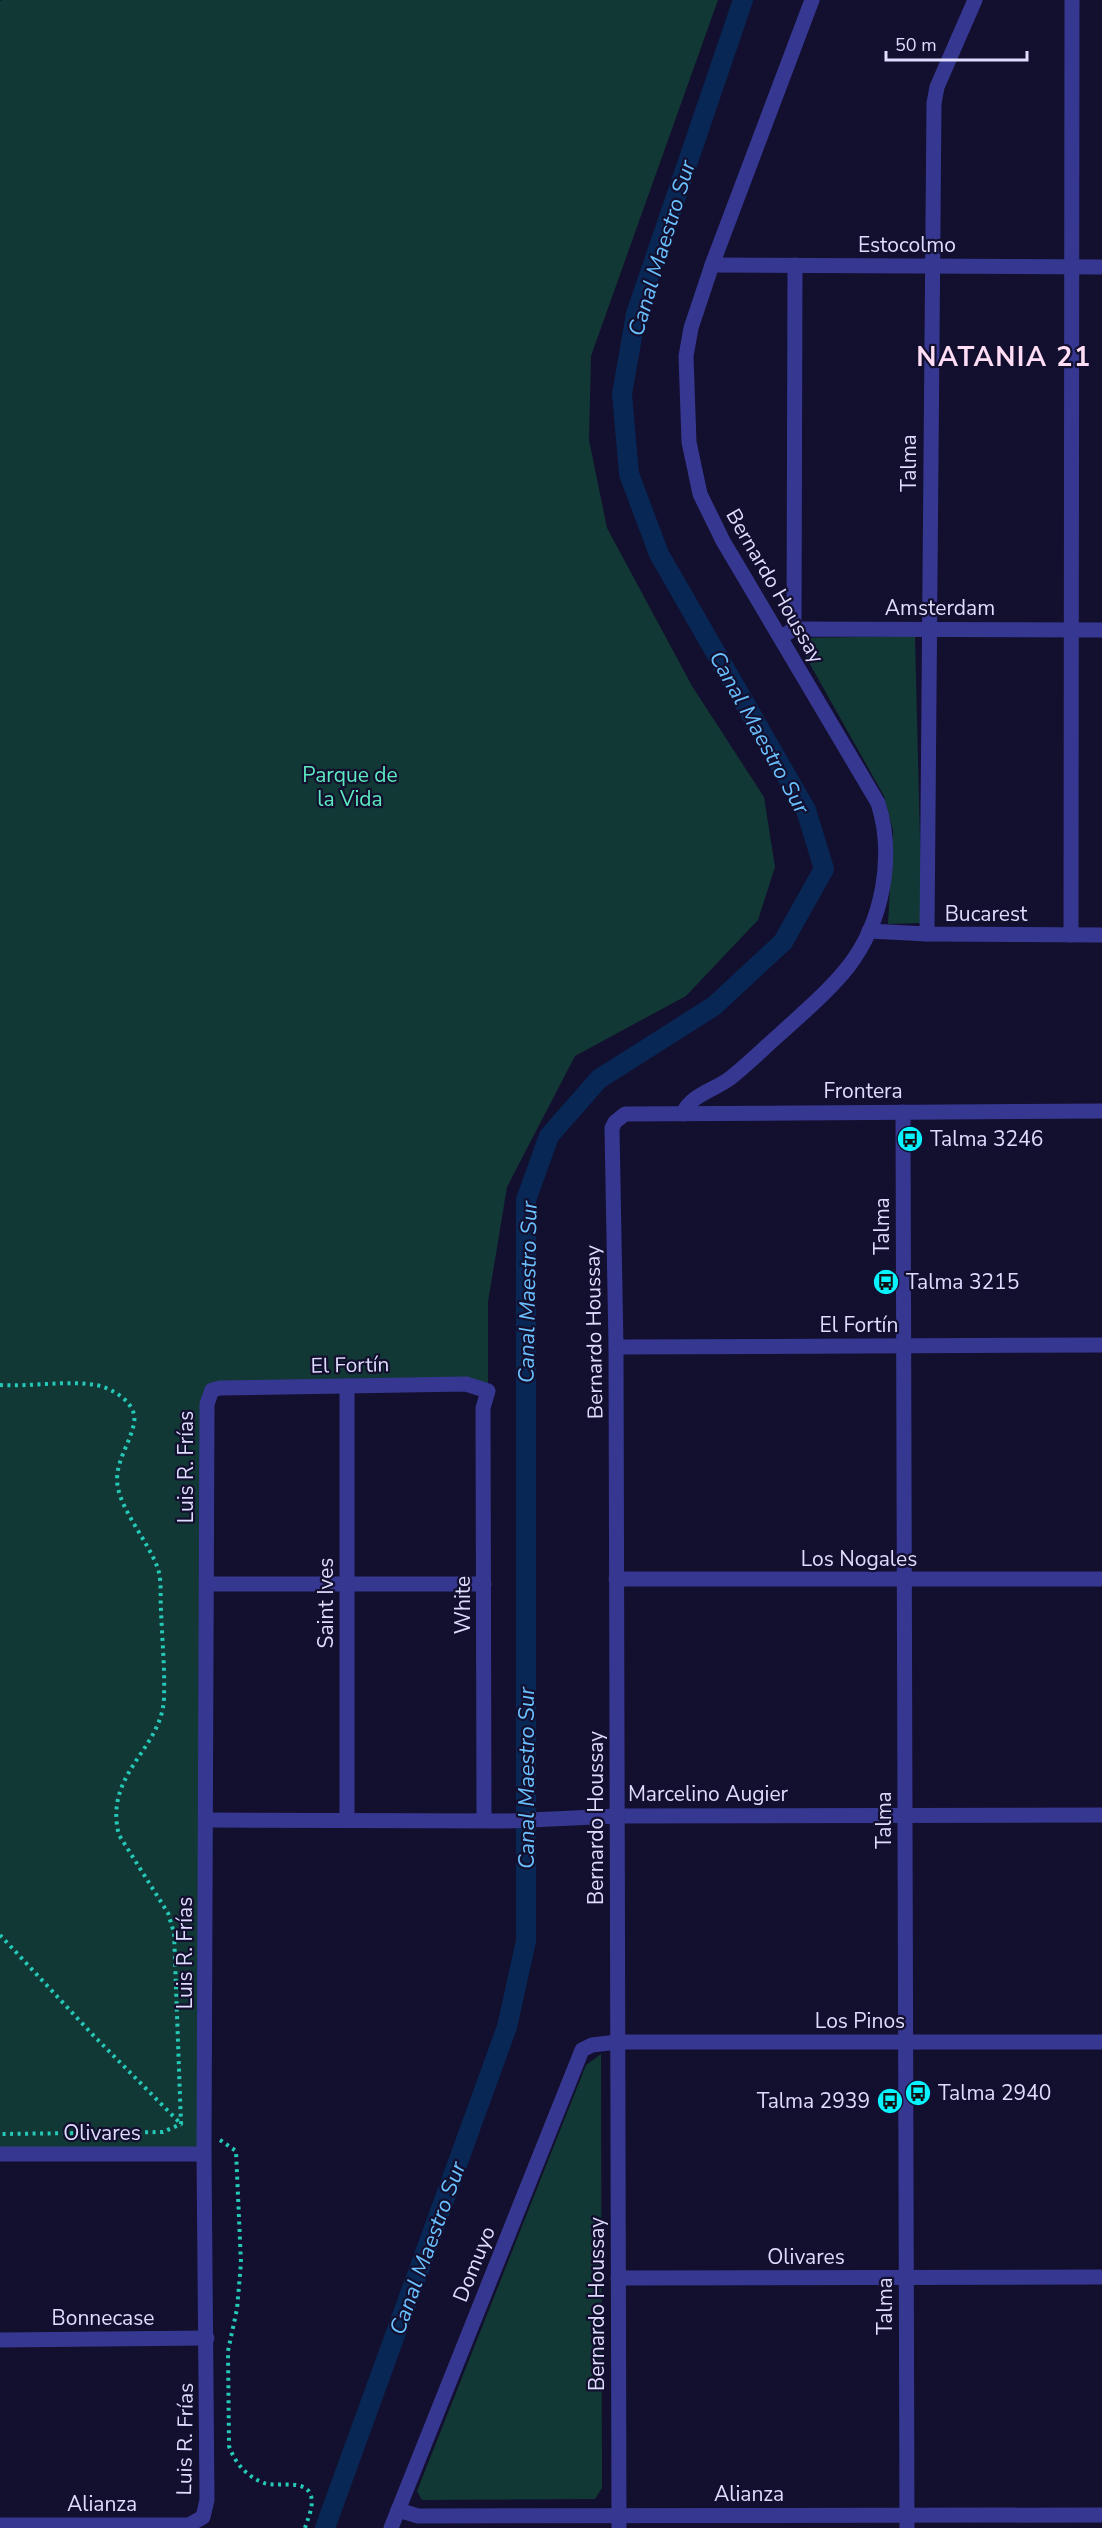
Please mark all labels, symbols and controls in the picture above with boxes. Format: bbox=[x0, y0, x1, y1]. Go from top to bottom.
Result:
scale bar bbox=[886, 24, 1027, 62]
text: 50 m bbox=[895, 33, 937, 57]
water label: Canal Maestro Sur bbox=[621, 156, 703, 340]
street label: Estocolmo bbox=[858, 231, 956, 259]
district label: NATANIA 21 bbox=[916, 339, 1092, 376]
street label: Talma bbox=[895, 434, 923, 492]
street label: Bernardo Houssay bbox=[719, 504, 831, 669]
street label: Amsterdam bbox=[885, 594, 995, 622]
water label: Canal Maestro Sur bbox=[702, 646, 817, 820]
park label: Parque de la Vida bbox=[302, 761, 398, 813]
street label: Bucarest bbox=[945, 900, 1028, 928]
street label: Frontera bbox=[823, 1077, 903, 1105]
bus stop icon: Talma 3246 bbox=[895, 1124, 925, 1154]
place label: Talma 3246 bbox=[930, 1125, 1043, 1153]
street label: Talma bbox=[868, 1197, 896, 1255]
water label: Canal Maestro Sur bbox=[511, 1200, 545, 1383]
street label: Bernardo Houssay bbox=[578, 1245, 610, 1419]
bus stop icon: Talma 3215 bbox=[871, 1267, 901, 1297]
place label: Talma 3215 bbox=[906, 1268, 1019, 1296]
street label: El Fortín bbox=[820, 1311, 898, 1339]
street label: El Fortín bbox=[310, 1350, 390, 1380]
street label: Luis R. Frías bbox=[172, 1411, 200, 1523]
street label: Los Nogales bbox=[801, 1545, 917, 1573]
street label: Saint Ives bbox=[312, 1558, 340, 1648]
street label: White bbox=[449, 1576, 477, 1634]
water label: Canal Maestro Sur bbox=[512, 1686, 542, 1869]
street label: Bernardo Houssay bbox=[582, 1731, 610, 1905]
street label: Marcelino Augier bbox=[628, 1780, 789, 1808]
street label: Talma bbox=[870, 1791, 898, 1849]
street label: Luis R. Frías bbox=[171, 1897, 199, 2009]
street label: Los Pinos bbox=[815, 2007, 905, 2035]
bus stop icon: Talma 2940 bbox=[903, 2078, 933, 2108]
place label: Talma 2940 bbox=[938, 2079, 1051, 2107]
bus stop icon: Talma 2939 bbox=[875, 2086, 905, 2116]
place label: Talma 2939 bbox=[757, 2087, 870, 2115]
street label: Olivares bbox=[63, 2119, 141, 2147]
water label: Canal Maestro Sur bbox=[383, 2157, 474, 2339]
street label: Bernardo Houssay bbox=[583, 2217, 611, 2391]
street label: Domuyo bbox=[446, 2222, 502, 2306]
street label: Olivares bbox=[767, 2243, 845, 2271]
street label: Talma bbox=[871, 2277, 899, 2335]
street label: Bonnecase bbox=[52, 2304, 154, 2332]
street label: Luis R. Frías bbox=[170, 2382, 200, 2496]
street label: Alianza bbox=[714, 2480, 784, 2508]
street label: Alianza bbox=[67, 2490, 137, 2518]

